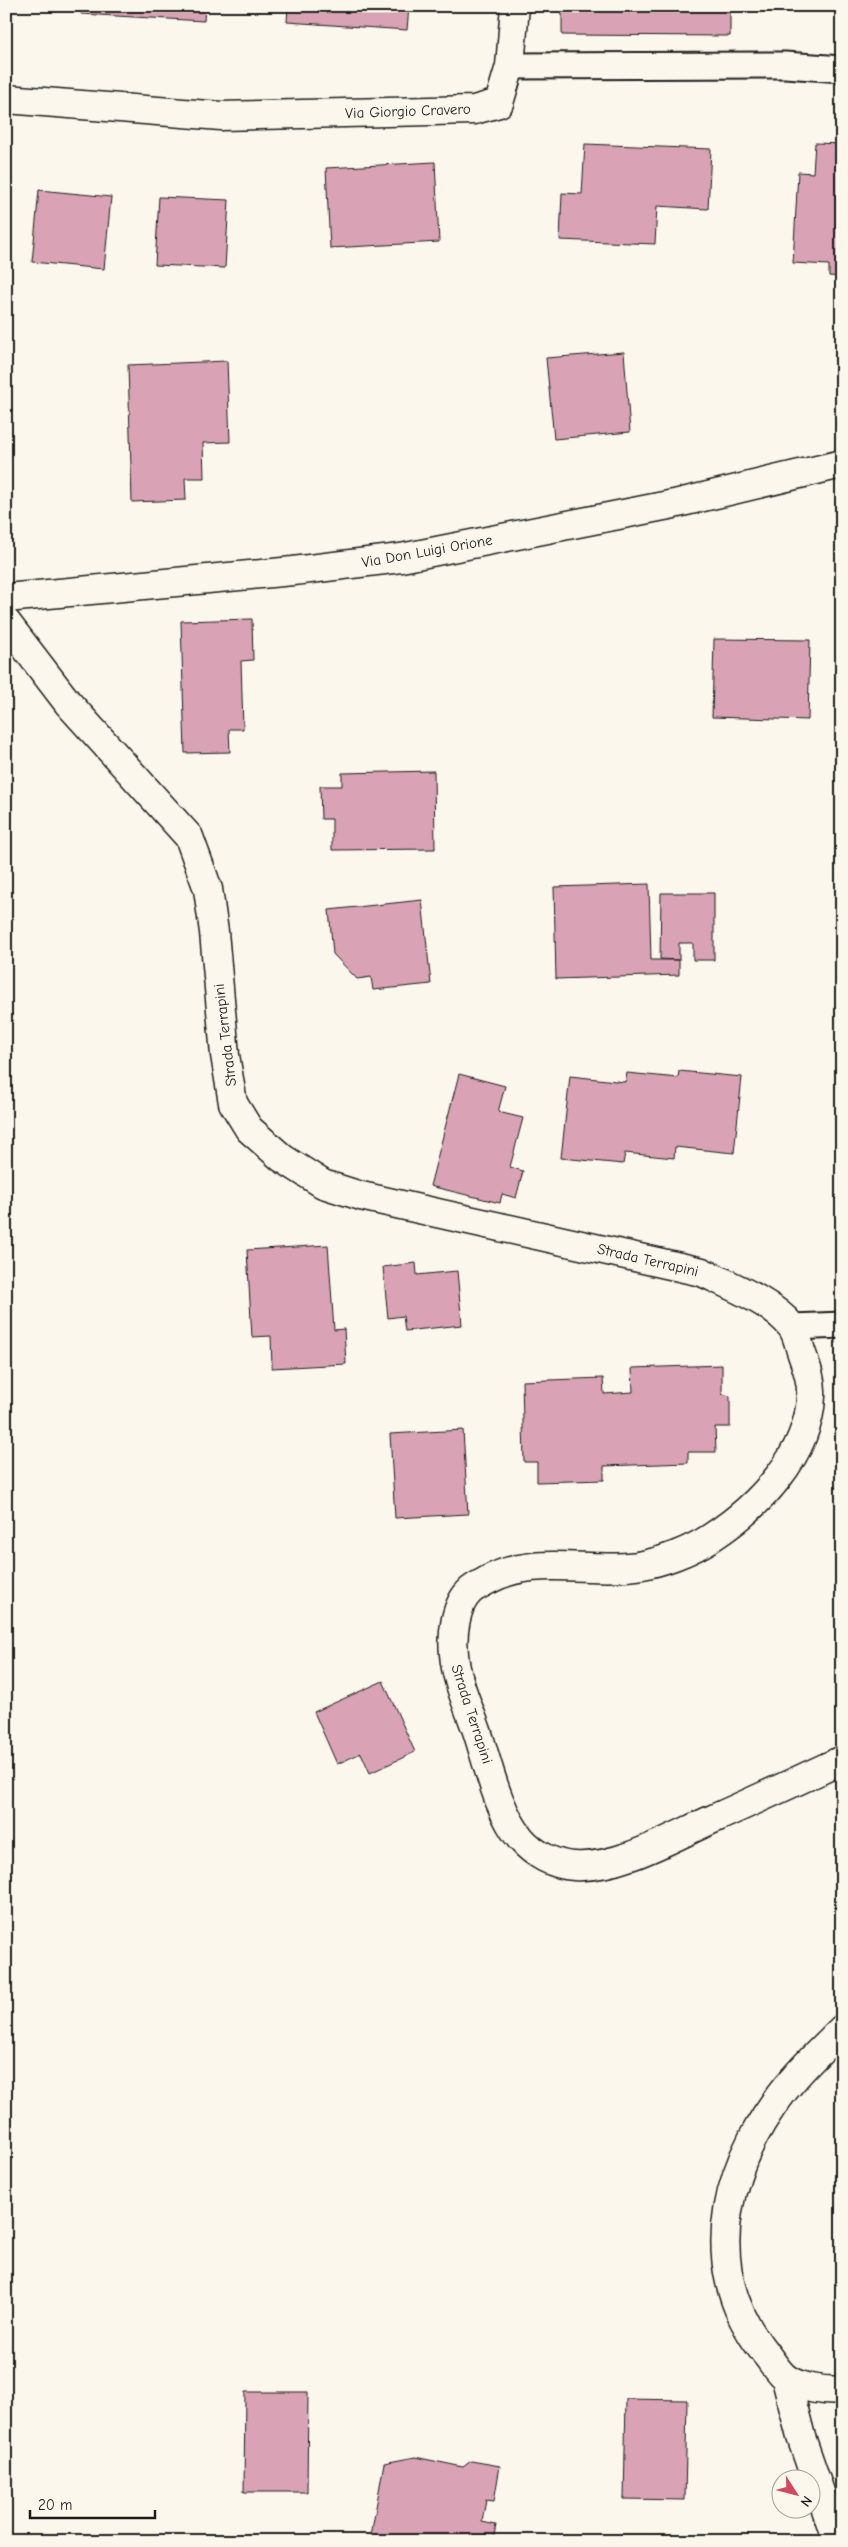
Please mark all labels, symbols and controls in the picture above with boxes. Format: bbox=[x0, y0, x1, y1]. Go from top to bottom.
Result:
street label: Via Giorgio Cravero bbox=[345, 100, 471, 122]
street label: Via Don Luigi Orione bbox=[360, 531, 494, 571]
street label: Strada Terrapini bbox=[210, 983, 240, 1087]
street label: Strada Terrapini bbox=[596, 1240, 700, 1280]
street label: Strada Terrapini bbox=[447, 1662, 497, 1766]
north arrow bbox=[770, 2470, 820, 2520]
scale bar bbox=[30, 2487, 155, 2519]
text: N bbox=[797, 2493, 816, 2510]
text: 20 m bbox=[38, 2496, 72, 2514]

